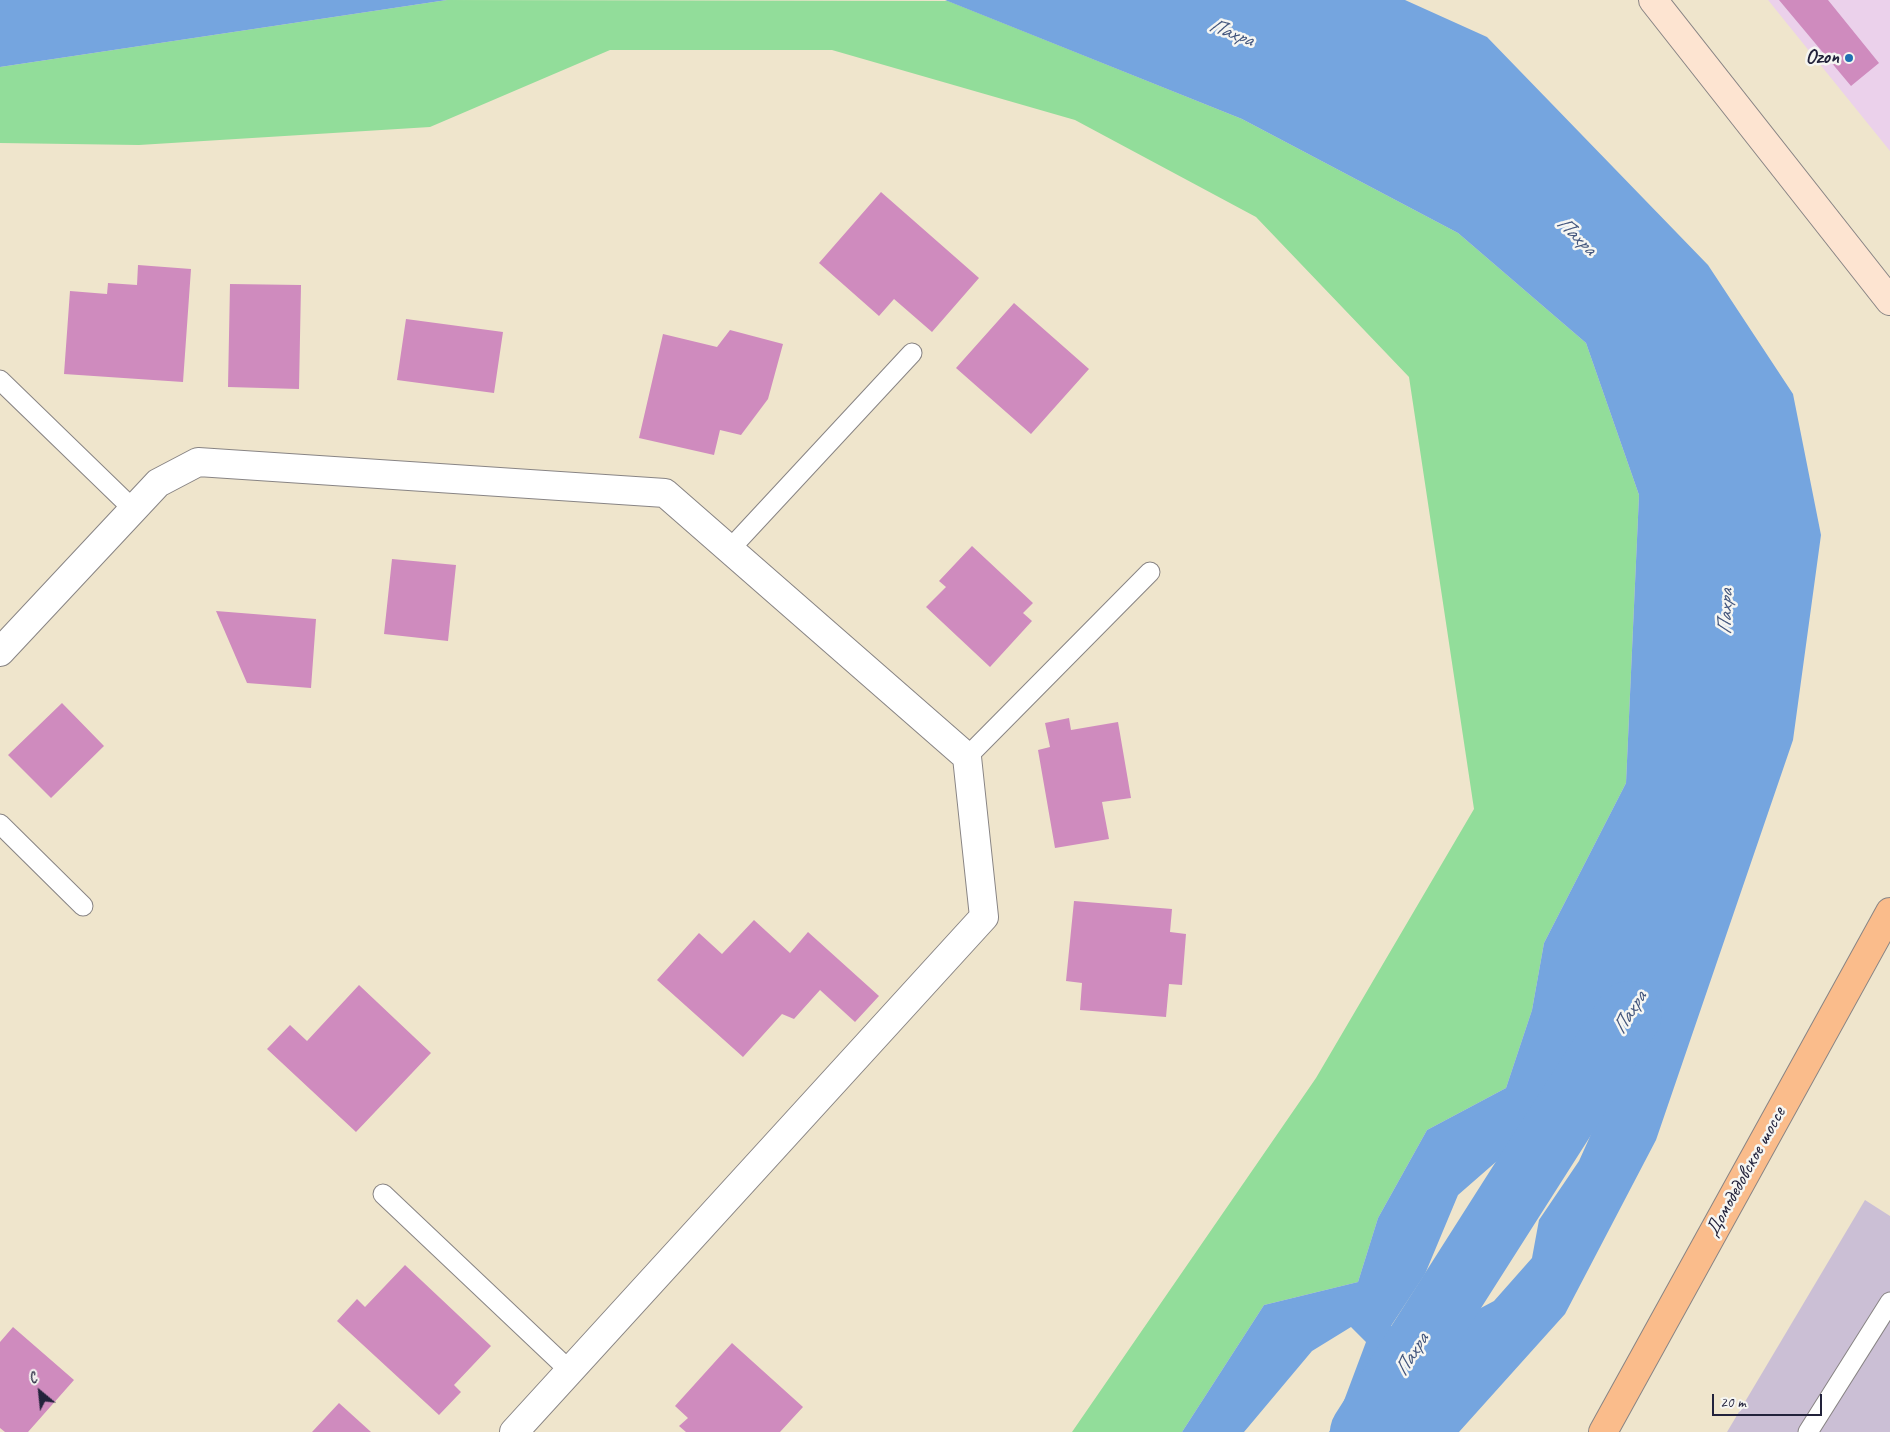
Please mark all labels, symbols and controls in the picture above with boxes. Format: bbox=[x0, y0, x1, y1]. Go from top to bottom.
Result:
water label: Пахра bbox=[1205, 13, 1257, 53]
place label: Ozon bbox=[1806, 46, 1839, 70]
marker: Ozon bbox=[1843, 52, 1855, 64]
water label: Пахра bbox=[1551, 211, 1601, 261]
water label: Пахра bbox=[1713, 589, 1739, 635]
water label: Пахра bbox=[1607, 987, 1653, 1039]
street label: Домодедовское шоссе bbox=[1701, 1103, 1791, 1241]
water label: Пахра bbox=[1389, 1329, 1435, 1381]
north arrow bbox=[15, 1367, 65, 1417]
text: С bbox=[26, 1369, 40, 1387]
scale bar bbox=[1715, 1384, 1825, 1416]
text: 20 m bbox=[1720, 1393, 1746, 1412]

